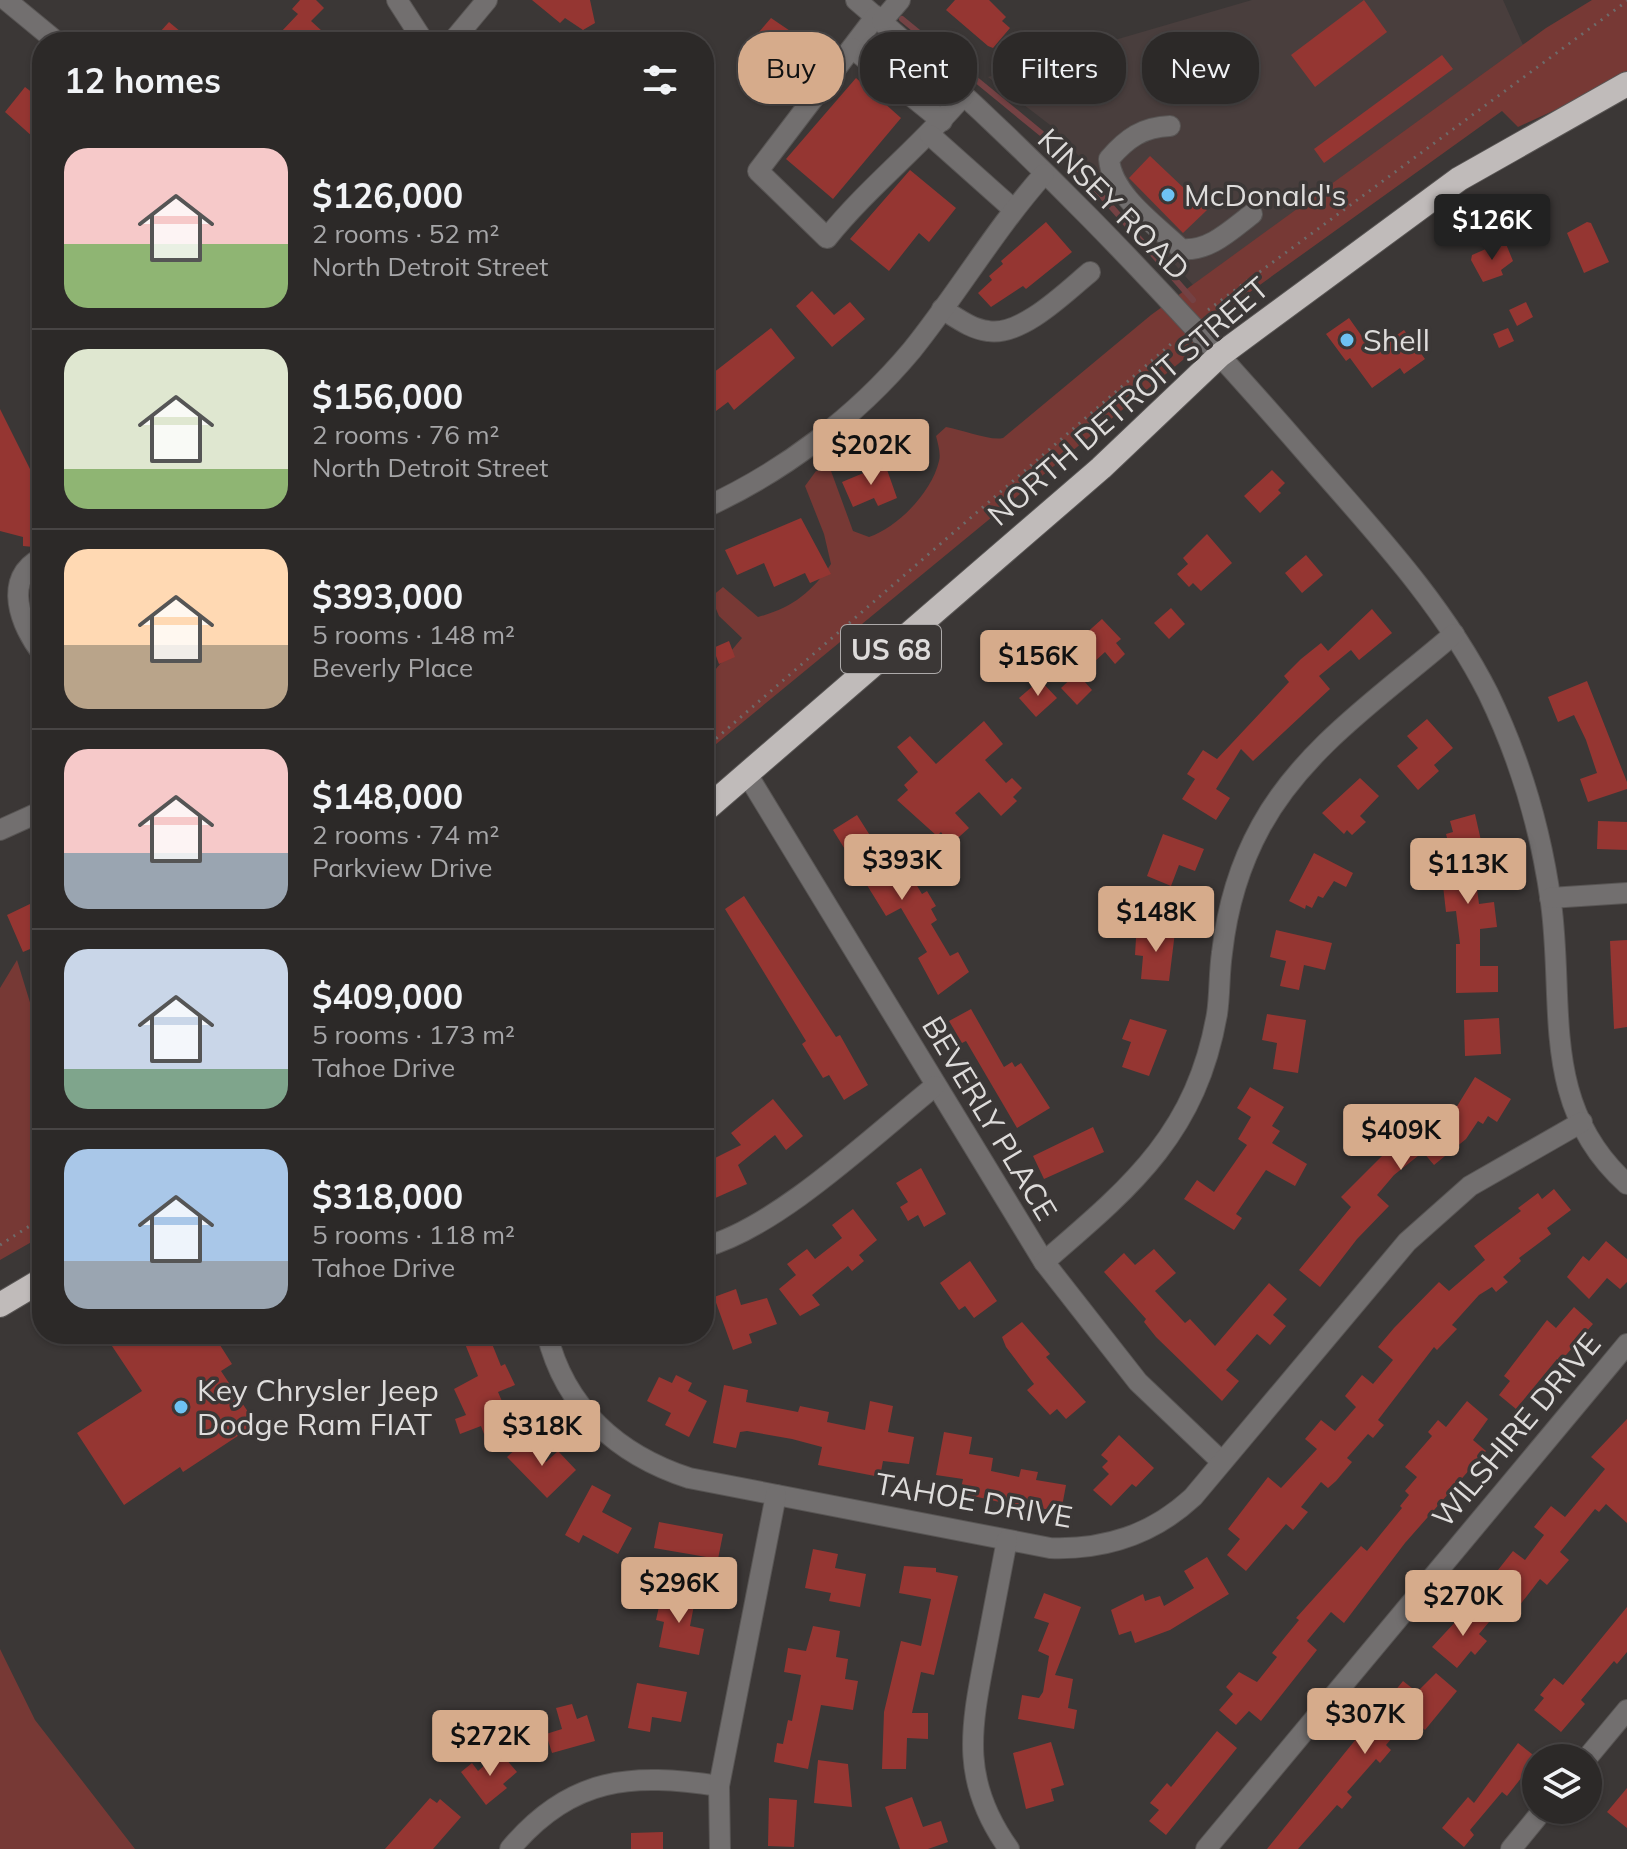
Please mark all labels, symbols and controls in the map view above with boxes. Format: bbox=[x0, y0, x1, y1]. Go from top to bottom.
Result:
chip: Buy bbox=[738, 32, 844, 104]
chip: Rent bbox=[860, 32, 977, 104]
chip: Filters bbox=[993, 32, 1126, 104]
chip: New bbox=[1142, 32, 1259, 104]
icon: filters bbox=[638, 58, 682, 102]
text: 12 homes bbox=[64, 59, 221, 102]
street label: KINSEY ROAD bbox=[1030, 120, 1198, 288]
text: $126,000 bbox=[312, 174, 463, 217]
place label: McDonald's bbox=[1184, 176, 1346, 214]
icon: home bbox=[128, 180, 224, 276]
marker: McDonald's bbox=[1159, 186, 1177, 204]
pin: $126K bbox=[1436, 194, 1548, 262]
text: $126K bbox=[1452, 203, 1532, 236]
text: 2 rooms · 52 m² bbox=[312, 217, 499, 250]
text: North Detroit Street bbox=[312, 250, 548, 283]
street label: NORTH DETROIT STREET bbox=[980, 269, 1276, 533]
place label: Shell bbox=[1363, 321, 1430, 359]
marker: Shell bbox=[1338, 331, 1356, 349]
text: $156,000 bbox=[312, 375, 463, 418]
icon: home bbox=[128, 381, 224, 477]
text: 2 rooms · 76 m² bbox=[312, 418, 499, 451]
pin: $202K bbox=[815, 419, 927, 487]
text: $202K bbox=[831, 428, 911, 461]
text: North Detroit Street bbox=[312, 451, 548, 484]
text: $393,000 bbox=[312, 575, 463, 618]
icon: home bbox=[128, 581, 224, 677]
text: 5 rooms · 148 m² bbox=[312, 618, 515, 651]
road number: US 68 bbox=[841, 625, 941, 673]
pin: $156K bbox=[982, 630, 1094, 698]
text: $156K bbox=[998, 639, 1078, 672]
text: Beverly Place bbox=[312, 651, 473, 684]
text: $148,000 bbox=[312, 775, 463, 818]
icon: home bbox=[128, 781, 224, 877]
text: 2 rooms · 74 m² bbox=[312, 818, 499, 851]
pin: $393K bbox=[846, 834, 958, 902]
pin: $113K bbox=[1412, 838, 1524, 906]
text: $393K bbox=[862, 843, 942, 876]
text: $113K bbox=[1428, 847, 1508, 880]
text: Parkview Drive bbox=[312, 851, 492, 884]
pin: $148K bbox=[1100, 886, 1212, 954]
text: $148K bbox=[1116, 895, 1196, 928]
text: $409,000 bbox=[312, 975, 463, 1018]
icon: home bbox=[128, 981, 224, 1077]
street label: BEVERLY PLACE bbox=[914, 1009, 1066, 1227]
text: 5 rooms · 173 m² bbox=[312, 1018, 515, 1051]
text: Tahoe Drive bbox=[312, 1051, 455, 1084]
pin: $409K bbox=[1345, 1104, 1457, 1172]
text: $409K bbox=[1361, 1113, 1441, 1146]
text: $318,000 bbox=[312, 1175, 463, 1218]
icon: home bbox=[128, 1181, 224, 1277]
text: 5 rooms · 118 m² bbox=[312, 1218, 515, 1251]
text: Tahoe Drive bbox=[312, 1251, 455, 1284]
street label: WILSHIRE DRIVE bbox=[1424, 1325, 1608, 1535]
place label: Key Chrysler Jeep Dodge Ram FIAT bbox=[197, 1371, 439, 1443]
marker: Key Chrysler Jeep Dodge Ram FIAT bbox=[172, 1398, 190, 1416]
pin: $318K bbox=[486, 1400, 598, 1468]
text: $318K bbox=[502, 1409, 582, 1442]
street label: TAHOE DRIVE bbox=[873, 1464, 1075, 1536]
pin: $296K bbox=[623, 1557, 735, 1625]
text: $296K bbox=[639, 1566, 719, 1599]
pin: $270K bbox=[1407, 1570, 1519, 1638]
text: $270K bbox=[1423, 1579, 1503, 1612]
pin: $307K bbox=[1309, 1688, 1421, 1756]
text: $307K bbox=[1325, 1697, 1405, 1730]
pin: $272K bbox=[434, 1710, 546, 1778]
text: $272K bbox=[450, 1719, 530, 1752]
map controls bbox=[1522, 1744, 1602, 1824]
button: layers bbox=[1522, 1744, 1602, 1824]

